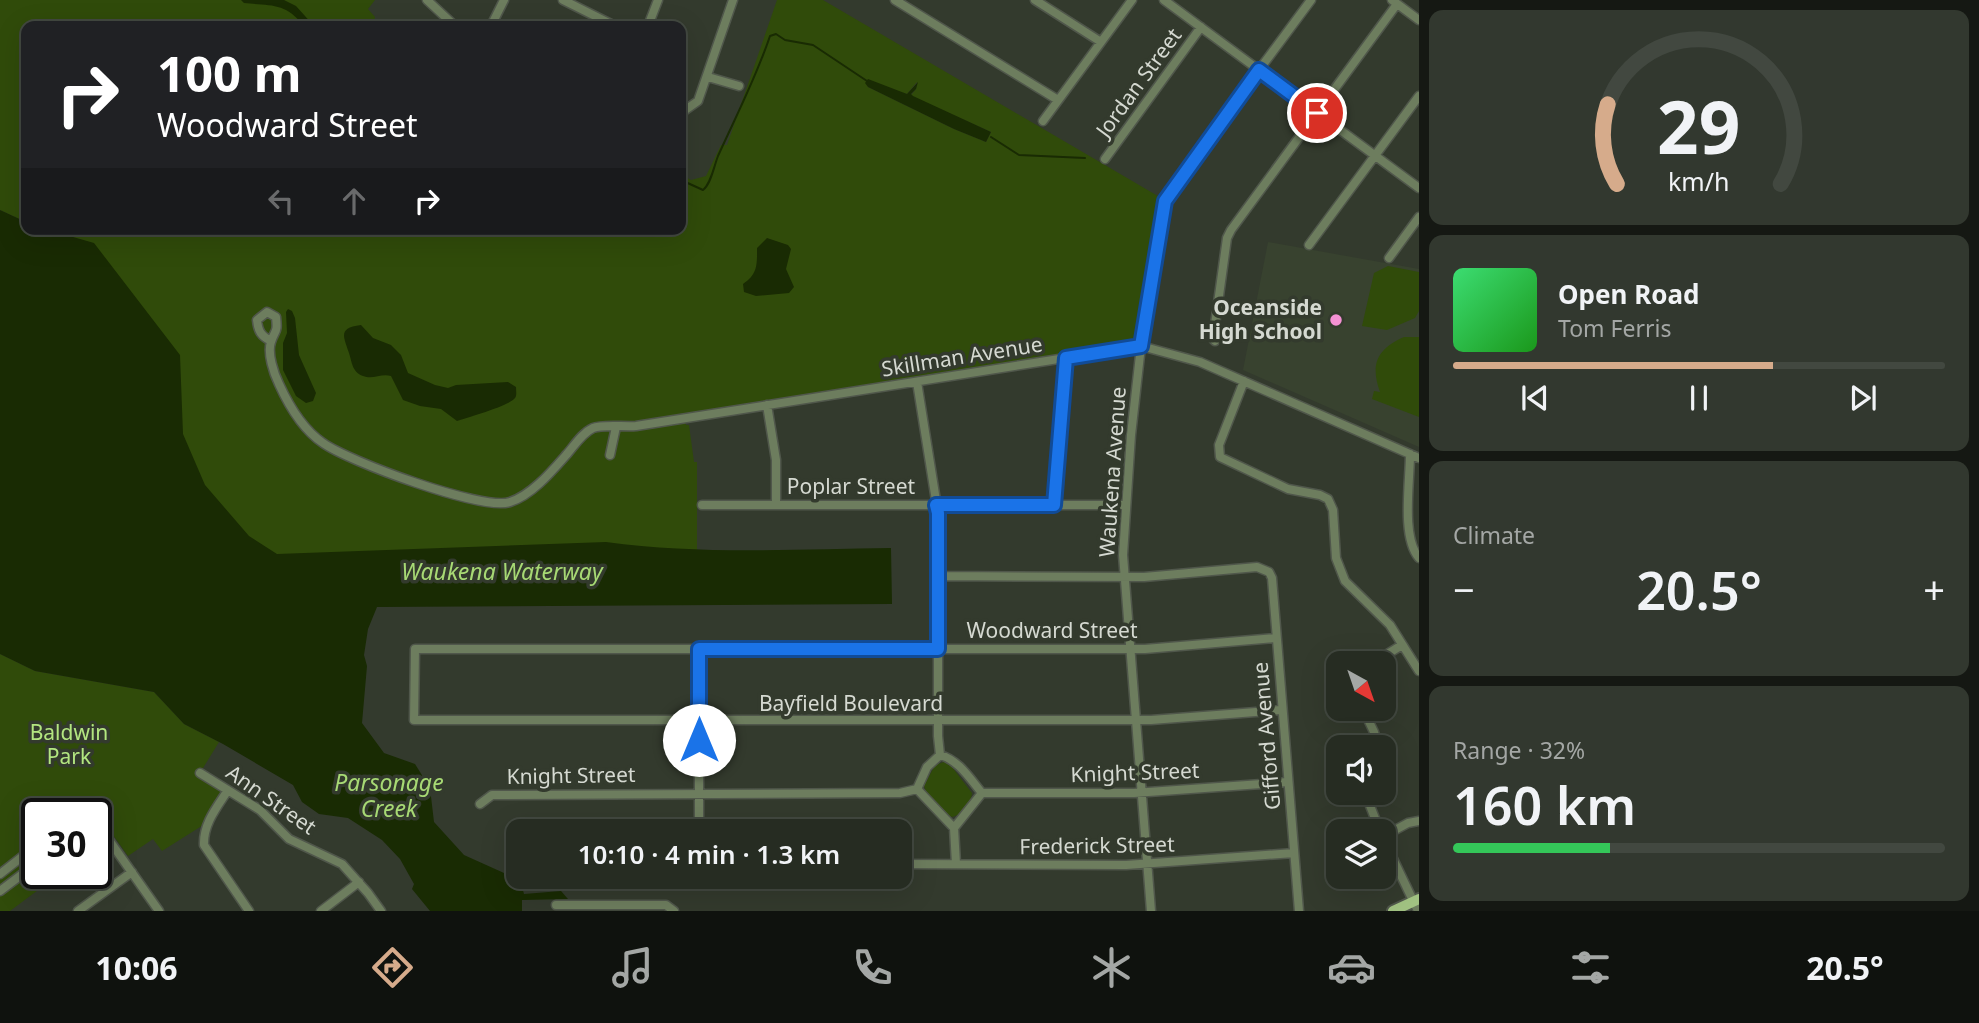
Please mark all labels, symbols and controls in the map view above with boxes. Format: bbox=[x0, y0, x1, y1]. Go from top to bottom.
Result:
street label: Jordan Street bbox=[1088, 22, 1188, 144]
text: 100 m bbox=[157, 40, 302, 106]
icon: right bbox=[42, 49, 133, 140]
text: 29 bbox=[1657, 76, 1741, 175]
pin bbox=[1287, 83, 1347, 143]
icon: arrive bbox=[1298, 94, 1336, 132]
text: Woodward Street bbox=[157, 103, 418, 146]
text: km/h bbox=[1668, 163, 1730, 197]
icon: left bbox=[262, 182, 300, 220]
icon: ahead bbox=[335, 182, 373, 220]
icon: right bbox=[408, 182, 446, 220]
text: Open Road bbox=[1558, 276, 1700, 312]
place label: Oceanside High School bbox=[1199, 293, 1322, 345]
marker: Oceanside High School bbox=[1328, 312, 1344, 328]
text: Tom Ferris bbox=[1558, 312, 1671, 344]
street label: Skillman Avenue bbox=[879, 329, 1044, 383]
icon: previous bbox=[1516, 379, 1554, 417]
icon: pause bbox=[1680, 379, 1718, 417]
icon: next bbox=[1844, 379, 1882, 417]
street label: Waukena Avenue bbox=[1092, 386, 1132, 558]
street label: Poplar Street bbox=[787, 472, 916, 500]
text: Climate bbox=[1453, 519, 1535, 551]
text: 20.5° bbox=[1636, 554, 1762, 625]
water label: Waukena Waterway bbox=[401, 555, 604, 587]
text: − bbox=[1453, 563, 1475, 615]
text: + bbox=[1923, 563, 1945, 615]
street label: Woodward Street bbox=[967, 616, 1138, 644]
north arrow bbox=[1326, 651, 1396, 721]
map controls bbox=[1326, 651, 1396, 889]
street label: Gifford Avenue bbox=[1246, 661, 1286, 811]
street label: Bayfield Boulevard bbox=[759, 689, 943, 717]
position arrow bbox=[662, 703, 736, 777]
park label: Baldwin Park bbox=[30, 718, 108, 770]
text: Range · 32% bbox=[1453, 734, 1585, 766]
button: sound bbox=[1326, 735, 1396, 805]
street label: Knight Street bbox=[1070, 756, 1200, 788]
street label: Ann Street bbox=[221, 758, 322, 841]
street label: Knight Street bbox=[506, 760, 636, 790]
water label: Parsonage Creek bbox=[334, 766, 444, 824]
text: 160 km bbox=[1453, 769, 1636, 840]
speed limit sign: 30 bbox=[21, 798, 112, 889]
button: layers bbox=[1326, 819, 1396, 889]
street label: Frederick Street bbox=[1019, 830, 1175, 860]
text: 10:10 · 4 min · 1.3 km bbox=[578, 836, 840, 872]
icon: directions bbox=[368, 943, 417, 992]
icon: music bbox=[608, 943, 657, 992]
icon: phone bbox=[848, 943, 897, 992]
icon: climate bbox=[1087, 943, 1136, 992]
icon: car bbox=[1327, 943, 1376, 992]
icon: filters bbox=[1566, 943, 1615, 992]
text: 10:06 bbox=[95, 946, 178, 989]
text: 20.5° bbox=[1806, 946, 1884, 989]

